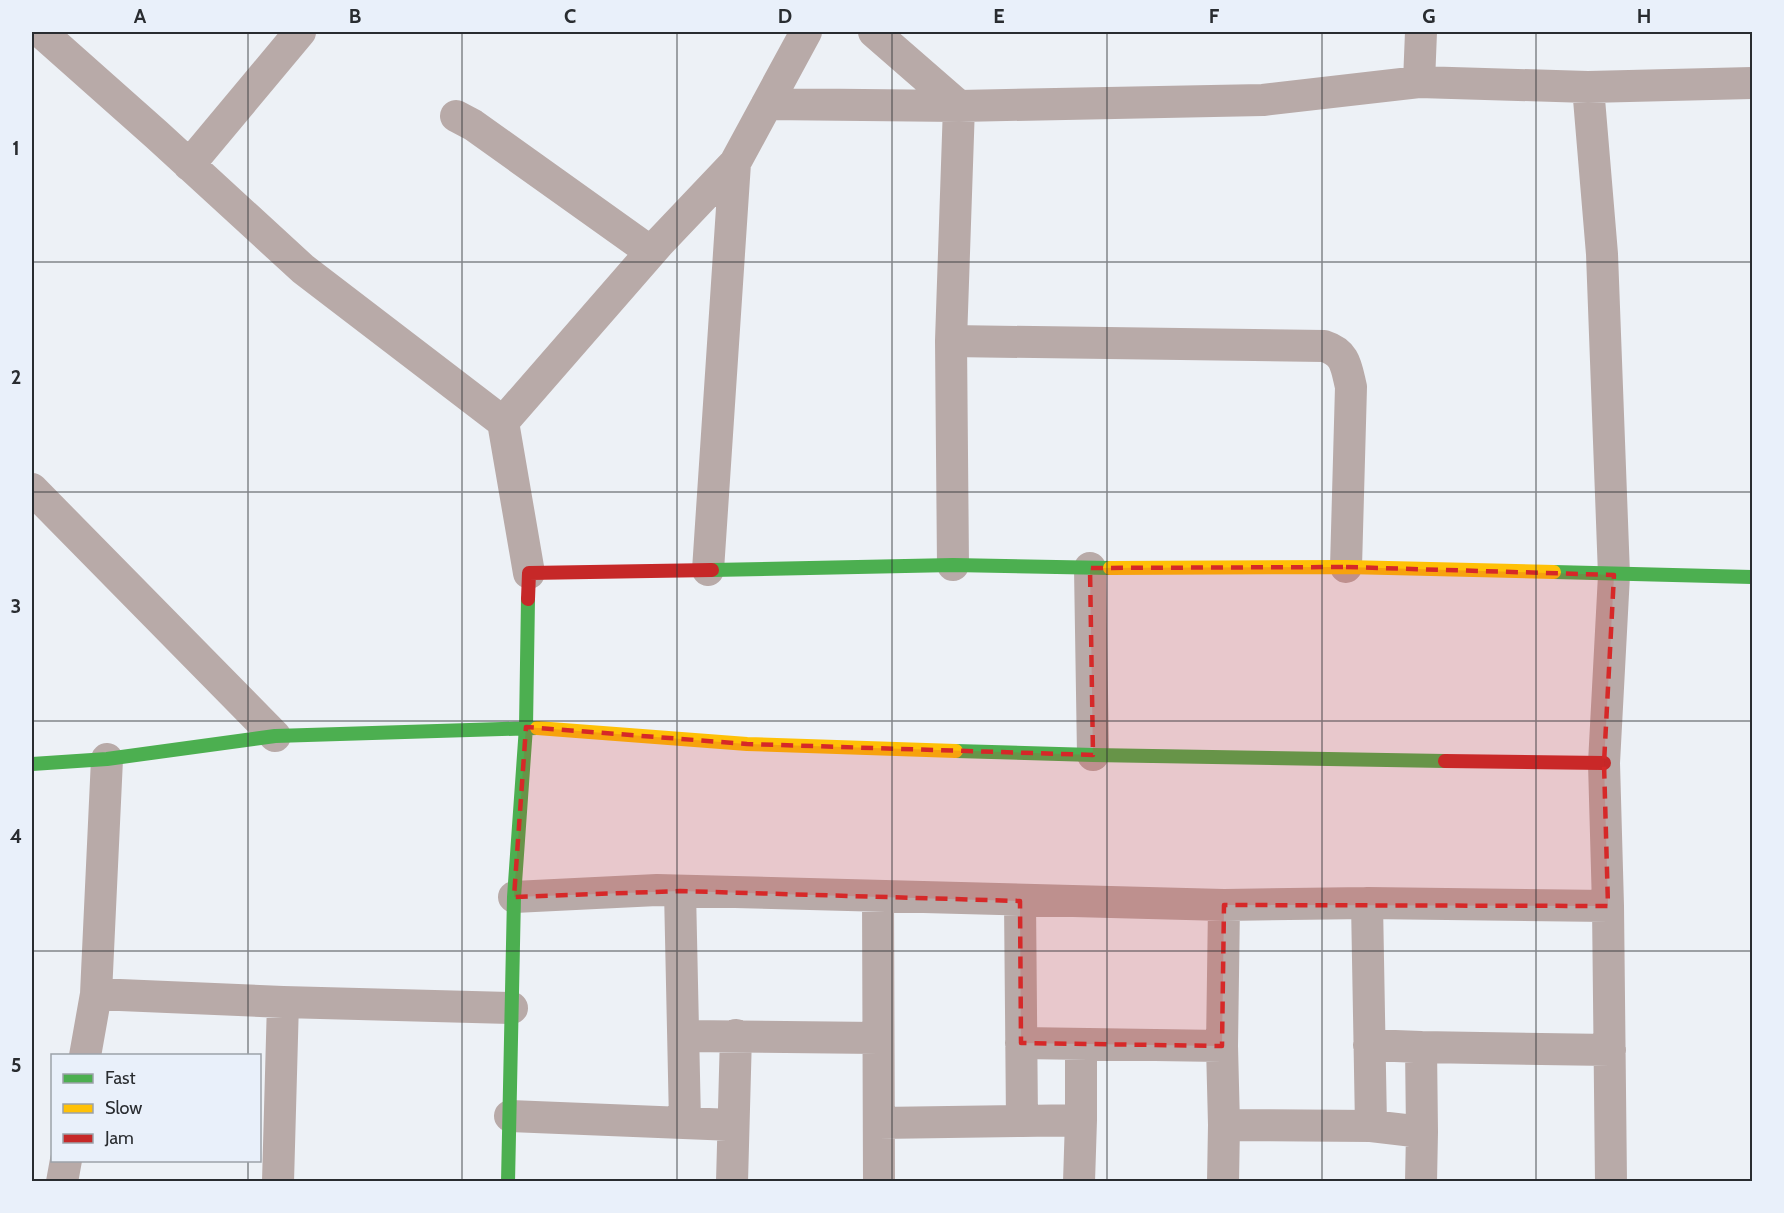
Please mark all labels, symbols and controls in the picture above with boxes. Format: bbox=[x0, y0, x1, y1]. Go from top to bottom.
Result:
text: A bbox=[134, 4, 147, 28]
text: B bbox=[349, 4, 361, 28]
text: C bbox=[564, 4, 576, 28]
text: D bbox=[778, 4, 792, 28]
text: E bbox=[993, 4, 1005, 28]
text: F bbox=[1209, 4, 1220, 28]
text: G bbox=[1422, 4, 1436, 28]
text: H bbox=[1637, 4, 1651, 28]
text: 1 bbox=[12, 136, 20, 160]
text: 2 bbox=[11, 365, 21, 389]
text: 3 bbox=[11, 594, 21, 618]
text: 4 bbox=[10, 824, 22, 848]
text: 5 bbox=[11, 1053, 21, 1077]
legend bbox=[51, 1054, 261, 1162]
text: Fast bbox=[105, 1067, 136, 1089]
text: Slow bbox=[105, 1097, 142, 1119]
text: Jam bbox=[104, 1127, 134, 1149]

